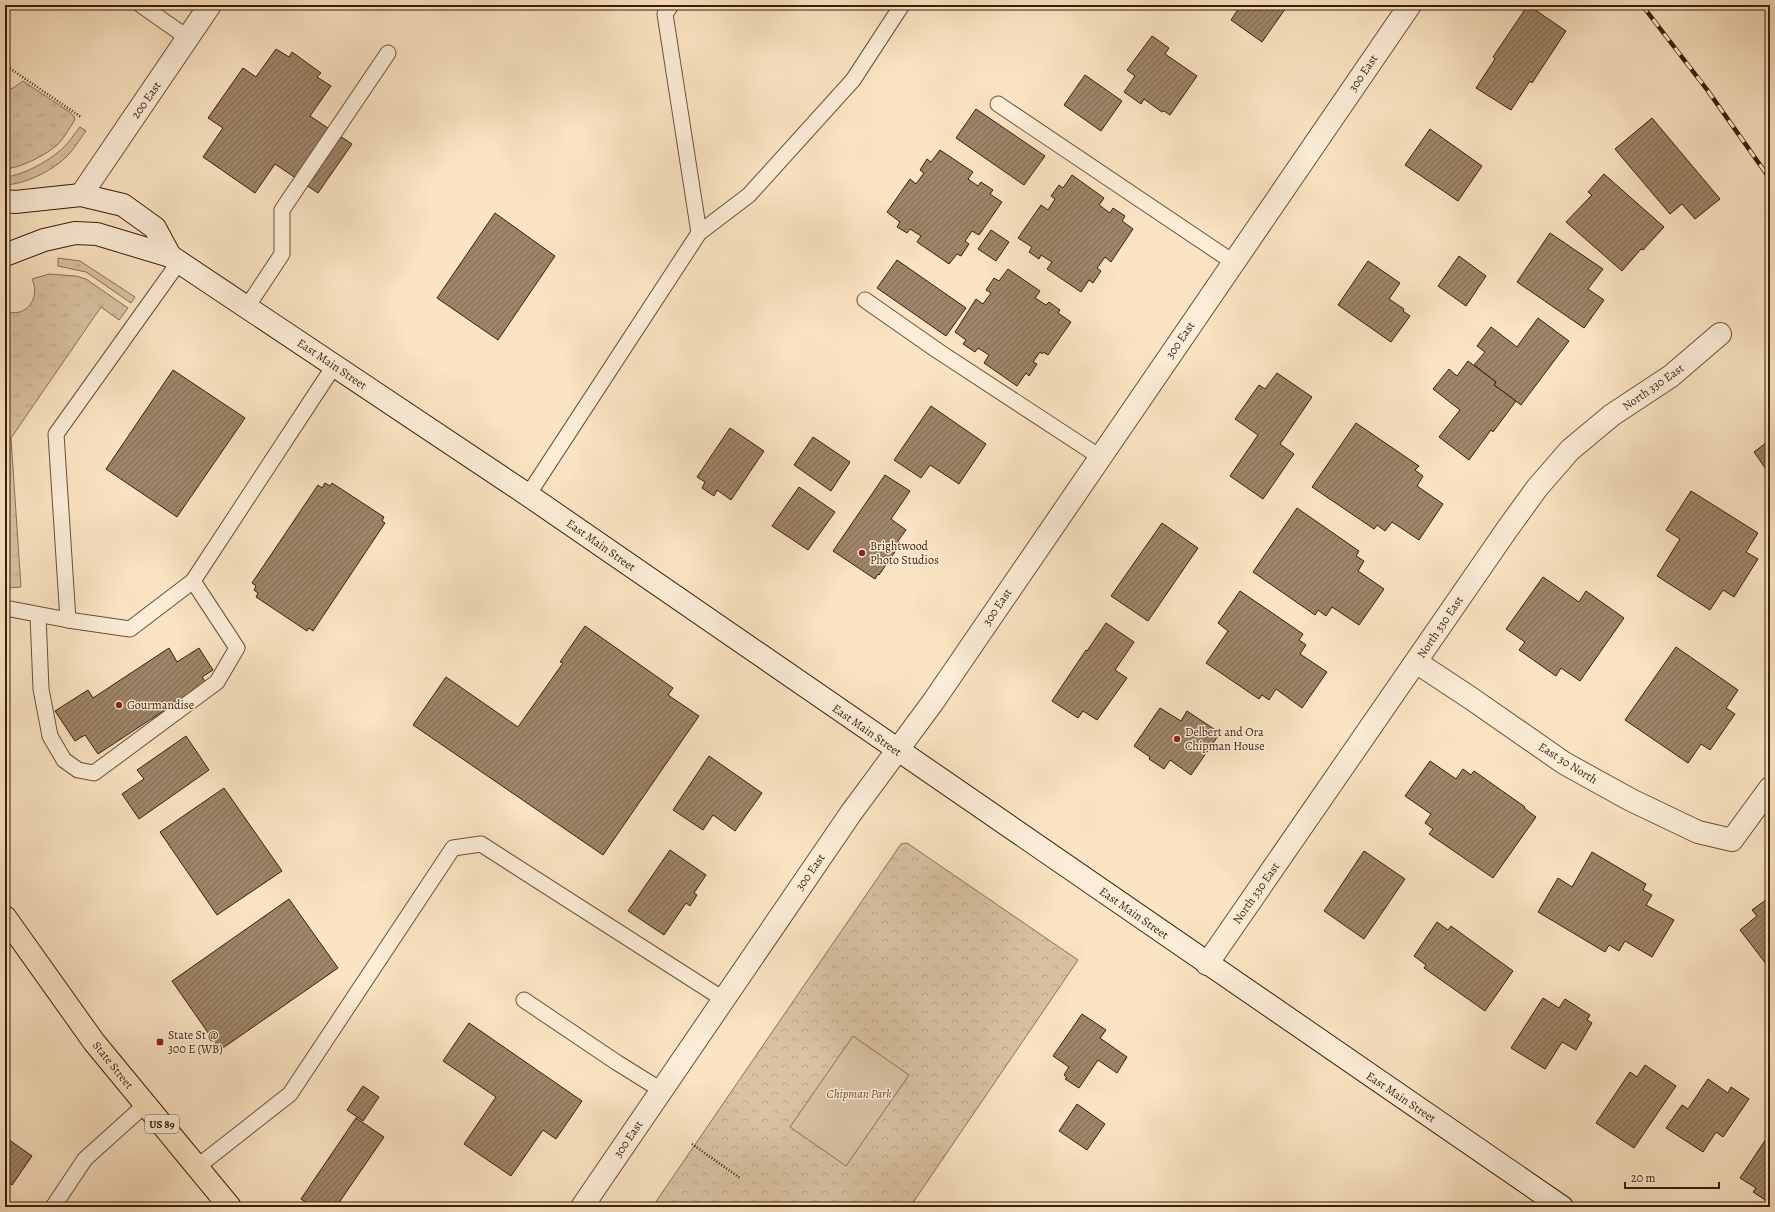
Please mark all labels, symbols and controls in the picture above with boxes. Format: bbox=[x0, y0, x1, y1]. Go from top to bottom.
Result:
street label: 300 East bbox=[1345, 51, 1381, 95]
street label: 200 East bbox=[127, 78, 165, 122]
street label: 300 East bbox=[1162, 318, 1198, 362]
street label: East Main Street bbox=[294, 335, 370, 393]
street label: North 330 East bbox=[1619, 360, 1687, 414]
street label: East Main Street bbox=[563, 515, 639, 575]
place label: Brightwood Photo Studios bbox=[870, 538, 939, 568]
marker: Brightwood Photo Studios bbox=[857, 548, 867, 558]
street label: 300 East bbox=[979, 585, 1015, 629]
street label: North 330 East bbox=[1413, 593, 1467, 661]
place label: Gourmandise bbox=[127, 697, 194, 713]
marker: Gourmandise bbox=[114, 700, 124, 710]
street label: East Main Street bbox=[829, 700, 905, 760]
place label: Delbert and Ora Chipman House bbox=[1185, 724, 1265, 754]
marker: Delbert and Ora Chipman House bbox=[1172, 734, 1182, 744]
street label: East 30 North bbox=[1535, 739, 1601, 788]
street label: 300 East bbox=[792, 850, 828, 894]
street label: North 330 East bbox=[1229, 859, 1283, 927]
street label: East Main Street bbox=[1096, 883, 1172, 943]
place label: State St @ 300 E (WB) bbox=[168, 1027, 223, 1057]
marker: State St @ 300 E (WB) bbox=[155, 1037, 165, 1047]
street label: State Street bbox=[89, 1038, 137, 1092]
street label: East Main Street bbox=[1363, 1068, 1439, 1126]
park label: Chipman Park bbox=[826, 1086, 892, 1102]
road number: US 89 bbox=[145, 1115, 179, 1133]
street label: 300 East bbox=[610, 1117, 646, 1161]
scale bar bbox=[1625, 1164, 1719, 1190]
text: 20 m bbox=[1631, 1170, 1655, 1186]

